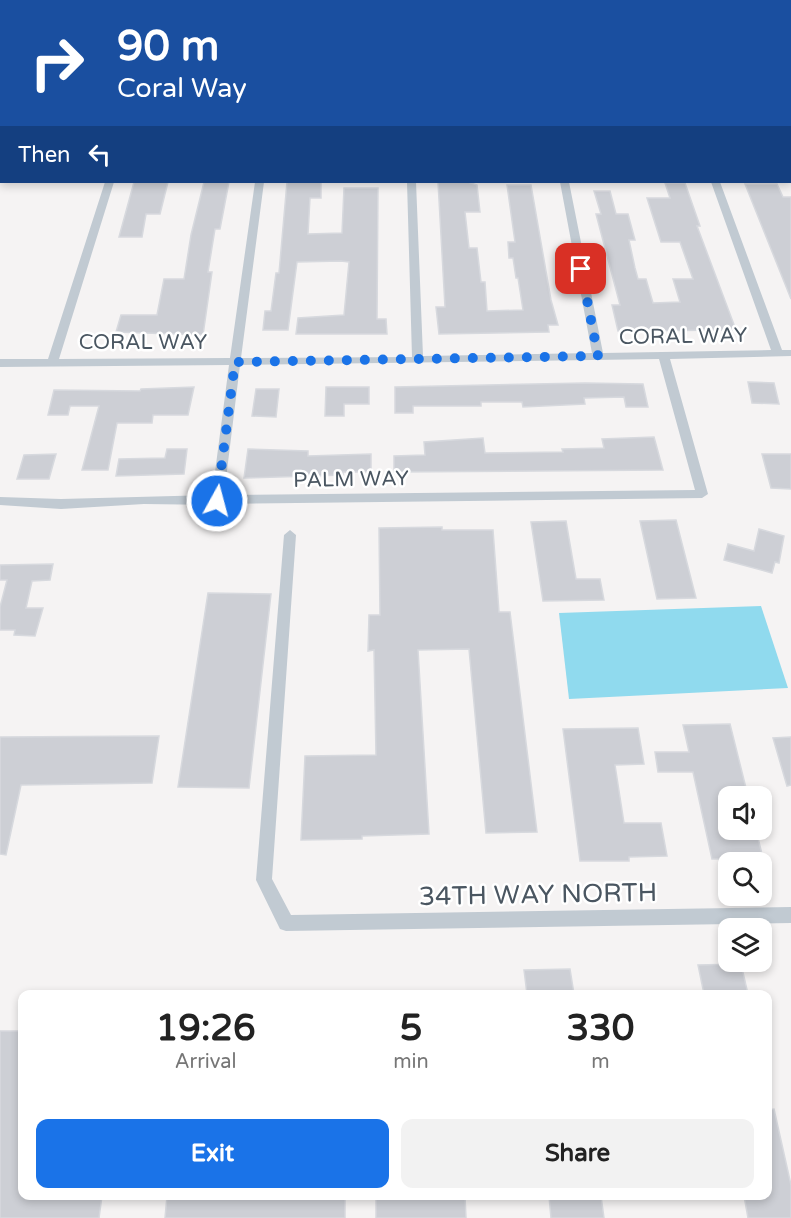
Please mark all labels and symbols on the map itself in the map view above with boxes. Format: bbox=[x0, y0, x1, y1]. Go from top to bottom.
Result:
pin bbox=[555, 243, 606, 294]
street label: CORAL WAY bbox=[619, 323, 747, 350]
street label: CORAL WAY bbox=[79, 330, 207, 355]
street label: PALM WAY bbox=[293, 466, 409, 493]
position arrow bbox=[185, 469, 249, 533]
street label: 34TH WAY NORTH bbox=[419, 877, 657, 912]

